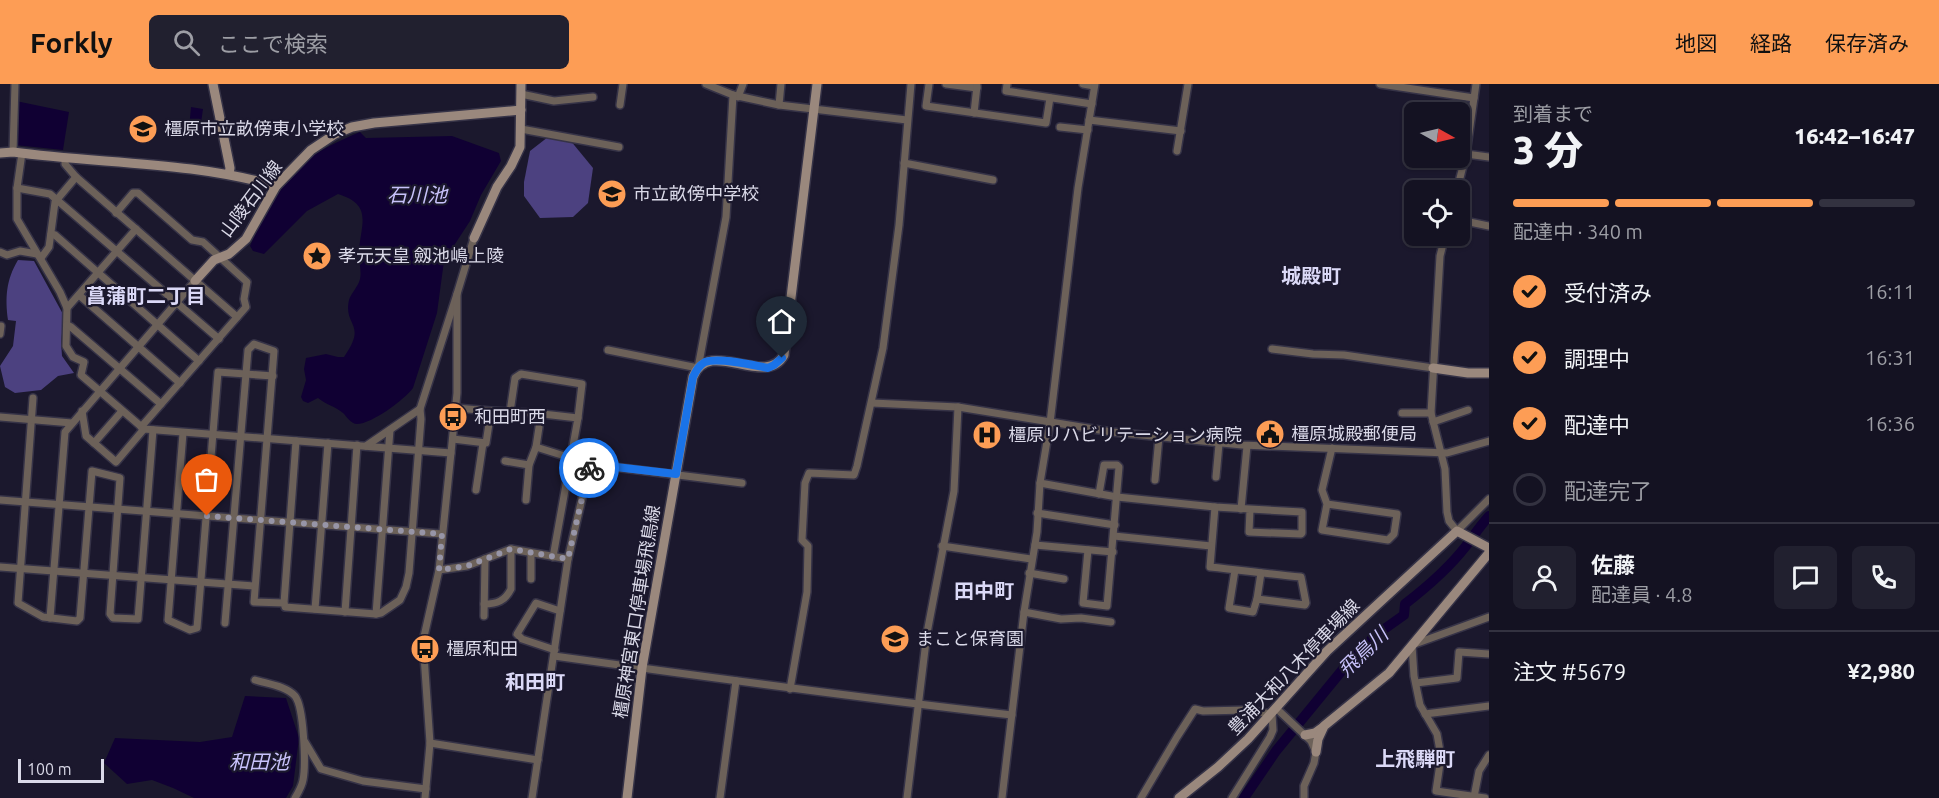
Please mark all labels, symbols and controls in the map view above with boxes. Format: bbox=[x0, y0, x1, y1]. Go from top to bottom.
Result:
search box bbox=[149, 15, 569, 69]
icon: search bbox=[170, 26, 203, 59]
text: Forkly bbox=[30, 27, 113, 58]
text: ここで検索 bbox=[218, 31, 328, 56]
text: 地図 bbox=[1675, 31, 1717, 55]
text: 経路 bbox=[1750, 31, 1792, 55]
text: 保存済み bbox=[1825, 31, 1909, 55]
north arrow bbox=[1404, 102, 1470, 168]
map controls bbox=[1404, 102, 1470, 246]
text: 到着まで bbox=[1513, 102, 1593, 125]
school or university icon: 橿原市立畝傍東小学校 bbox=[127, 113, 159, 145]
place label: 橿原市立畝傍東小学校 bbox=[164, 118, 344, 138]
text: 16:42–16:47 bbox=[1794, 123, 1915, 148]
text: 3 分 bbox=[1513, 128, 1583, 171]
street label: 山陵石川線 bbox=[215, 156, 285, 240]
school or university icon: 市立畝傍中学校 bbox=[596, 178, 628, 210]
button: locate bbox=[1404, 180, 1470, 246]
water label: 石川池 bbox=[387, 183, 449, 206]
place label: 市立畝傍中学校 bbox=[633, 183, 759, 203]
text: 配達中 · 340 m bbox=[1513, 220, 1643, 243]
place icon: 孝元天皇 劔池嶋上陵 bbox=[301, 240, 333, 272]
place label: 孝元天皇 劔池嶋上陵 bbox=[338, 245, 504, 265]
district label: 城殿町 bbox=[1281, 264, 1341, 287]
icon: check bbox=[1513, 275, 1546, 308]
text: 受付済み bbox=[1564, 280, 1652, 305]
text: 16:11 bbox=[1865, 280, 1915, 303]
district label: 菖蒲町二丁目 bbox=[86, 284, 206, 307]
pin bbox=[756, 296, 807, 358]
icon: home bbox=[765, 305, 798, 338]
icon: check bbox=[1513, 341, 1546, 374]
text: 調理中 bbox=[1564, 346, 1630, 371]
text: 16:31 bbox=[1865, 346, 1915, 369]
bus stop icon: 和田町西 bbox=[437, 401, 469, 433]
place label: 和田町西 bbox=[474, 406, 546, 426]
icon: check bbox=[1513, 407, 1546, 440]
text: 配達中 bbox=[1564, 412, 1630, 437]
text: 16:36 bbox=[1865, 412, 1915, 435]
public building icon: 橿原城殿郵便局 bbox=[1254, 418, 1286, 450]
hospital icon: 橿原リハビリテーション病院 bbox=[971, 419, 1003, 451]
place label: 橿原城殿郵便局 bbox=[1291, 423, 1417, 443]
place label: 橿原リハビリテーション病院 bbox=[1008, 424, 1242, 444]
courier bbox=[559, 438, 619, 498]
icon: bike bbox=[573, 452, 606, 485]
pin bbox=[181, 454, 232, 516]
icon: bag bbox=[190, 463, 223, 496]
text: 配達完了 bbox=[1564, 478, 1652, 503]
street label: 橿原神宮東口停車場飛鳥線 bbox=[609, 504, 663, 720]
button: person bbox=[1513, 546, 1576, 609]
button: chat bbox=[1774, 546, 1837, 609]
button: phone bbox=[1852, 546, 1915, 609]
text: 佐藤 bbox=[1591, 552, 1635, 577]
district label: 田中町 bbox=[954, 579, 1014, 602]
text: 配達員 · 4.8 bbox=[1591, 583, 1693, 606]
street label: 豊浦大和八木停車場線 bbox=[1224, 595, 1363, 738]
water label: 飛鳥川 bbox=[1333, 621, 1394, 681]
school or university icon: まこと保育園 bbox=[879, 623, 911, 655]
place label: まこと保育園 bbox=[916, 628, 1024, 648]
bus stop icon: 橿原和田 bbox=[409, 633, 441, 665]
place label: 橿原和田 bbox=[446, 638, 518, 658]
text: ¥2,980 bbox=[1848, 658, 1915, 683]
text: 注文 #5679 bbox=[1513, 659, 1626, 684]
district label: 和田町 bbox=[505, 670, 565, 693]
district label: 上飛騨町 bbox=[1375, 747, 1455, 770]
water label: 和田池 bbox=[229, 750, 291, 773]
scale bar bbox=[18, 756, 104, 784]
text: 100 m bbox=[27, 760, 72, 778]

